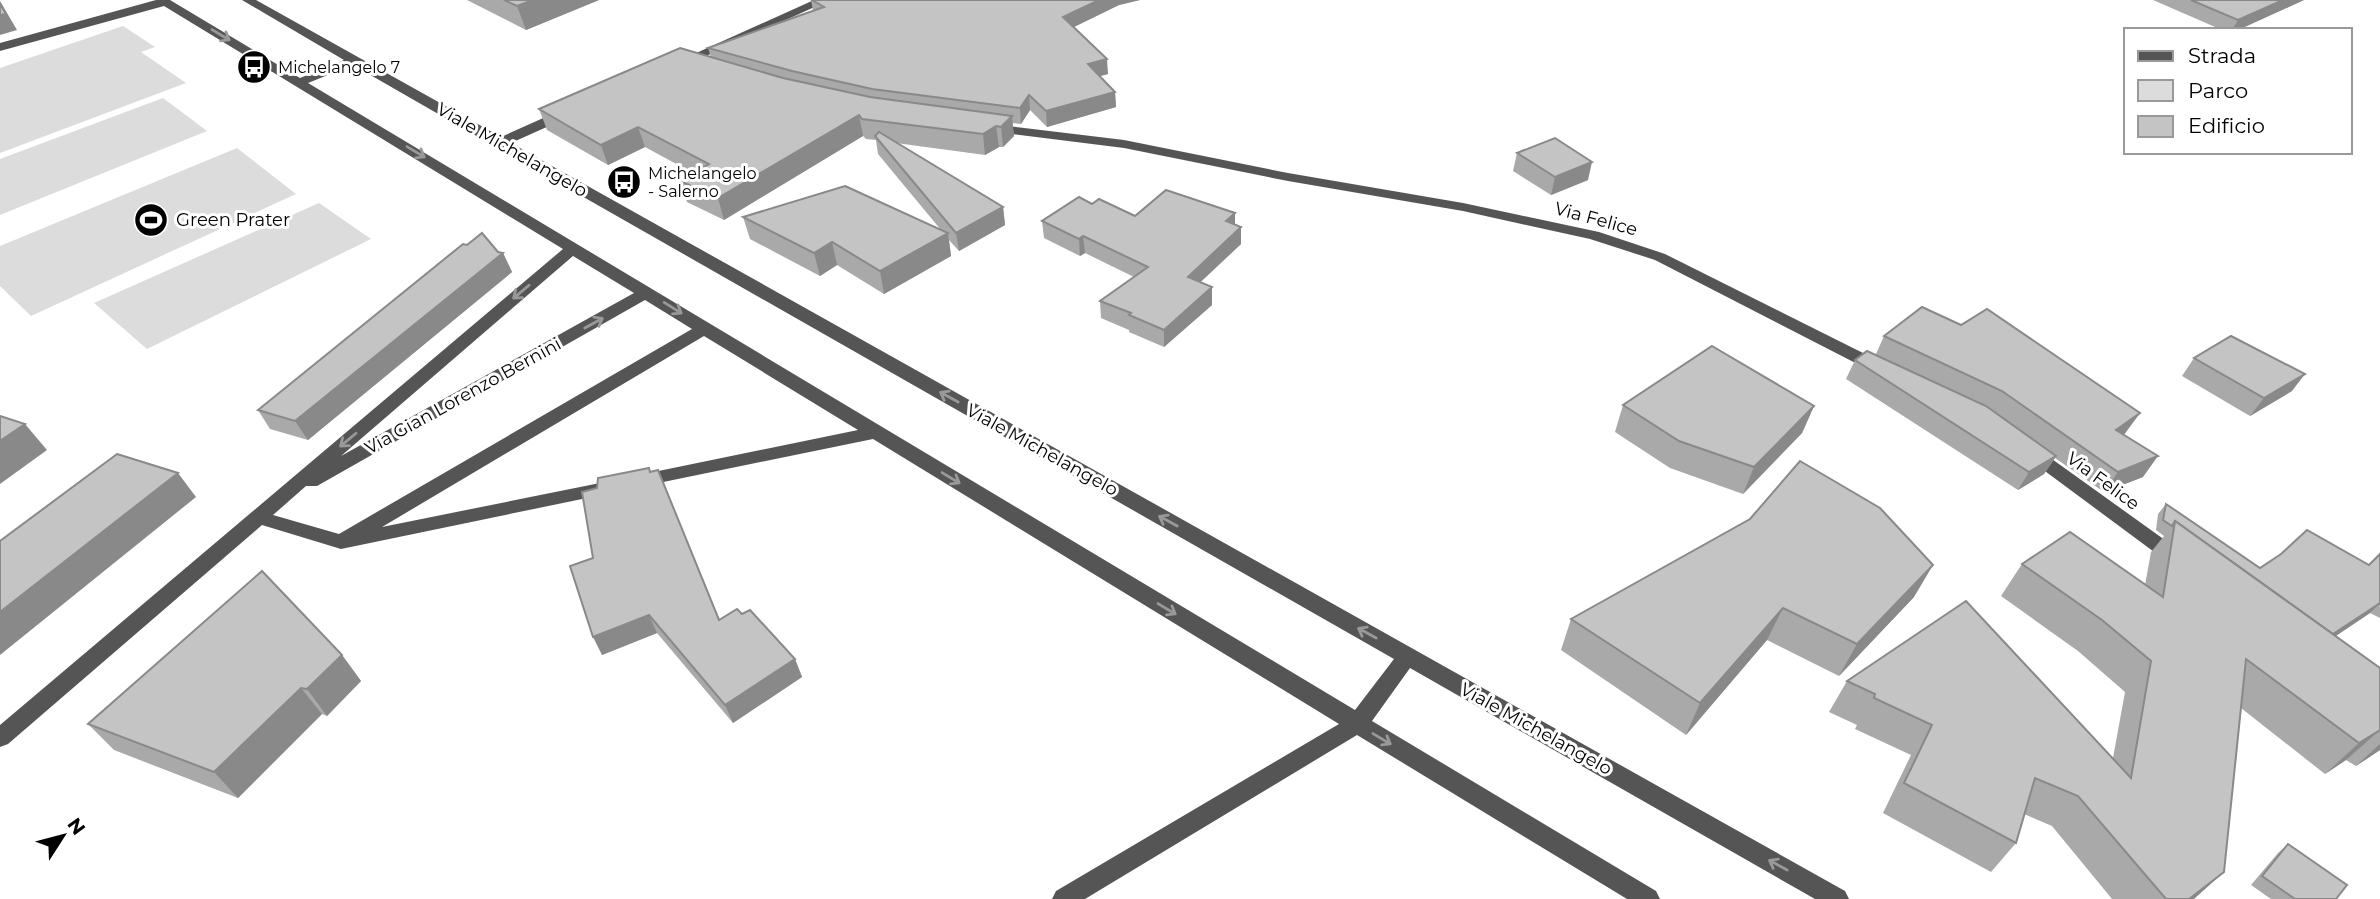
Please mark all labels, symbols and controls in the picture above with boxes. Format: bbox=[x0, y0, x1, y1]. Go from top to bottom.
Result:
one-way arrow bbox=[210, 28, 230, 42]
legend bbox=[2124, 28, 2352, 154]
text: Strada bbox=[2188, 43, 2256, 68]
bus stop icon: Michelangelo 7 bbox=[235, 48, 273, 86]
place label: Michelangelo 7 bbox=[278, 58, 400, 77]
text: Parco bbox=[2188, 78, 2248, 103]
street label: Viale Michelangelo bbox=[433, 98, 591, 202]
text: Edificio bbox=[2188, 113, 2265, 138]
one-way arrow bbox=[405, 146, 425, 160]
bus stop icon: Michelangelo - Salerno bbox=[605, 163, 643, 201]
place label: Michelangelo - Salerno bbox=[648, 164, 756, 201]
street label: Via Felice bbox=[1552, 197, 1640, 241]
sports icon: Green Prater bbox=[132, 201, 170, 239]
place label: Green Prater bbox=[176, 209, 290, 231]
one-way arrow bbox=[513, 284, 531, 300]
one-way arrow bbox=[663, 302, 683, 316]
one-way arrow bbox=[583, 316, 604, 329]
street label: Via Gian Lorenzo Bernini bbox=[361, 333, 565, 459]
one-way arrow bbox=[939, 390, 960, 403]
street label: Viale Michelangelo bbox=[962, 399, 1122, 501]
one-way arrow bbox=[339, 431, 357, 447]
street label: Via Felice bbox=[2062, 447, 2144, 515]
one-way arrow bbox=[941, 471, 961, 485]
one-way arrow bbox=[1159, 514, 1179, 528]
one-way arrow bbox=[1156, 602, 1176, 616]
one-way arrow bbox=[1357, 626, 1377, 640]
street label: Viale Michelangelo bbox=[1456, 678, 1616, 780]
one-way arrow bbox=[1372, 733, 1392, 747]
north arrow bbox=[28, 801, 98, 871]
text: N bbox=[63, 813, 90, 839]
one-way arrow bbox=[1768, 858, 1789, 871]

